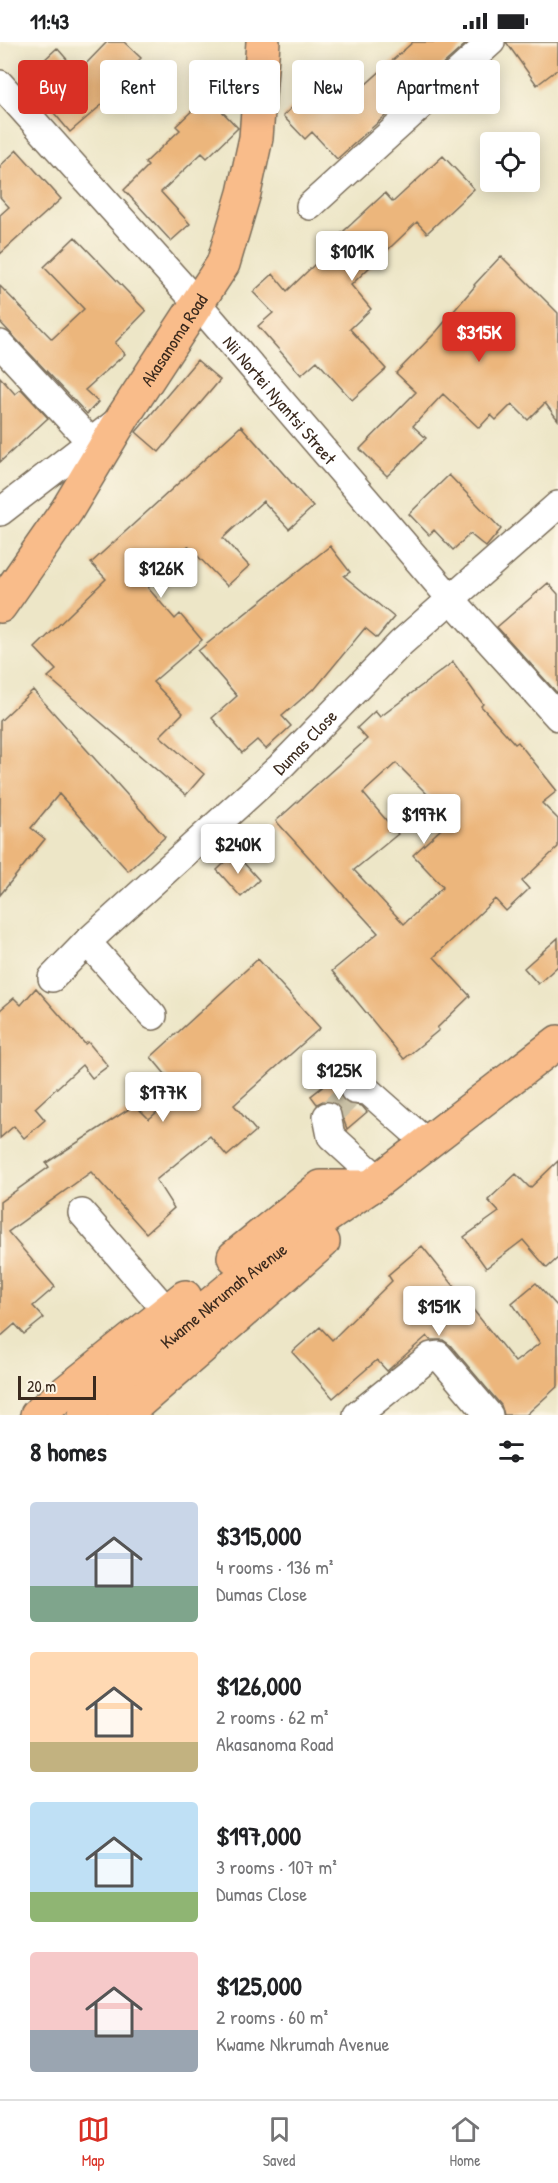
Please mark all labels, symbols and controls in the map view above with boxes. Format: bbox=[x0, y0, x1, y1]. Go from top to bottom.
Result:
text: 11:43 bbox=[30, 6, 69, 36]
chip: Buy bbox=[18, 60, 88, 114]
chip: Rent bbox=[100, 60, 177, 114]
chip: Filters bbox=[189, 60, 280, 114]
chip: New bbox=[292, 60, 364, 114]
chip: Apartment bbox=[376, 60, 500, 114]
map controls bbox=[480, 132, 540, 192]
button: locate bbox=[480, 132, 540, 192]
pin: $101K bbox=[310, 231, 394, 282]
text: $101K bbox=[330, 237, 374, 264]
street label: Akasanoma Road bbox=[134, 289, 213, 391]
pin: $315K bbox=[437, 312, 521, 363]
text: $315K bbox=[456, 318, 502, 345]
street label: Nii Nortei Nyantsi Street bbox=[217, 330, 343, 470]
pin: $126K bbox=[119, 548, 203, 599]
text: $126K bbox=[138, 554, 184, 581]
street label: Dumas Close bbox=[267, 704, 342, 780]
pin: $197K bbox=[382, 794, 466, 845]
text: $197K bbox=[401, 800, 447, 827]
pin: $240K bbox=[196, 824, 280, 875]
text: $240K bbox=[215, 830, 261, 857]
pin: $125K bbox=[297, 1050, 381, 1101]
text: $125K bbox=[316, 1056, 362, 1083]
pin: $177K bbox=[121, 1072, 205, 1123]
text: $177K bbox=[139, 1078, 187, 1105]
street label: Kwame Nkrumah Avenue bbox=[154, 1236, 292, 1354]
pin: $151K bbox=[397, 1286, 481, 1337]
text: $151K bbox=[417, 1292, 461, 1319]
scale bar bbox=[18, 1373, 96, 1400]
text: 20 m bbox=[27, 1375, 56, 1397]
text: 8 homes bbox=[30, 1434, 107, 1469]
icon: filters bbox=[495, 1435, 528, 1468]
text: $315,000 bbox=[216, 1518, 301, 1553]
icon: home bbox=[78, 1526, 150, 1598]
text: 4 rooms · 136 m² bbox=[216, 1553, 333, 1580]
text: Dumas Close bbox=[216, 1580, 307, 1607]
text: $126,000 bbox=[216, 1668, 301, 1703]
icon: home bbox=[78, 1676, 150, 1748]
text: 2 rooms · 62 m² bbox=[216, 1703, 328, 1730]
text: Akasanoma Road bbox=[216, 1730, 333, 1757]
text: $197,000 bbox=[216, 1818, 301, 1853]
icon: home bbox=[78, 1826, 150, 1898]
text: 3 rooms · 107 m² bbox=[216, 1853, 337, 1880]
text: Dumas Close bbox=[216, 1880, 307, 1907]
text: $125,000 bbox=[216, 1968, 302, 2003]
icon: home bbox=[78, 1976, 150, 2048]
text: 2 rooms · 60 m² bbox=[216, 2003, 328, 2030]
text: Kwame Nkrumah Avenue bbox=[216, 2030, 390, 2057]
tab: Map bbox=[77, 2113, 110, 2171]
tab: Saved bbox=[263, 2113, 296, 2171]
tab: Home bbox=[449, 2113, 482, 2171]

